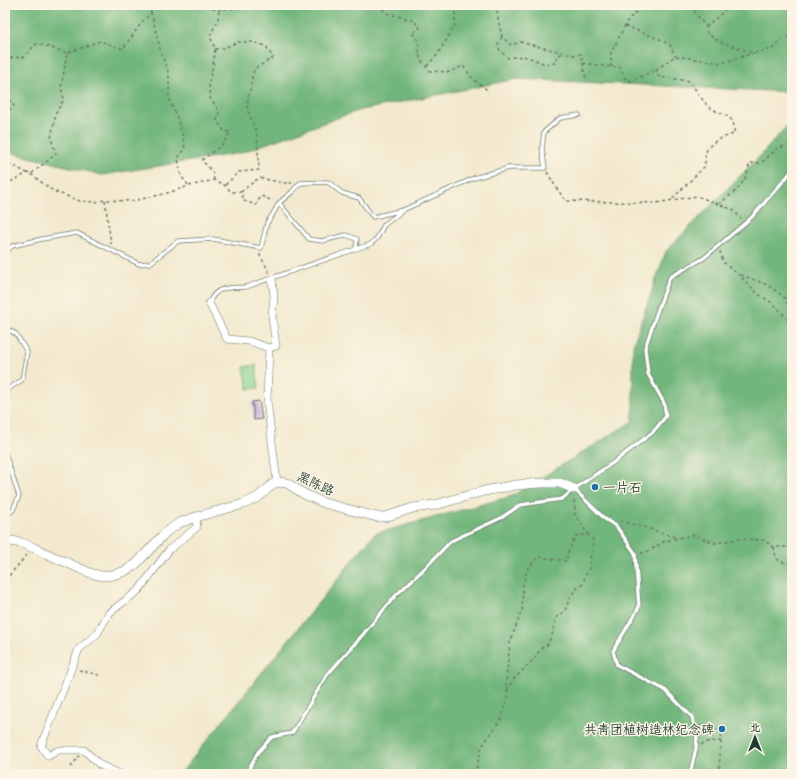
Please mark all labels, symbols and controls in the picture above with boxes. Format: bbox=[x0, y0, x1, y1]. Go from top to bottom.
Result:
street label: 黑陈路 bbox=[295, 468, 337, 498]
place label: 一片石 bbox=[603, 480, 642, 495]
marker: 一片石 bbox=[590, 482, 600, 492]
north arrow bbox=[735, 717, 775, 757]
text: 北 bbox=[750, 721, 761, 734]
place label: 共青团植树造林纪念碑 bbox=[584, 722, 714, 737]
marker: 共青团植树造林纪念碑 bbox=[717, 724, 727, 734]

